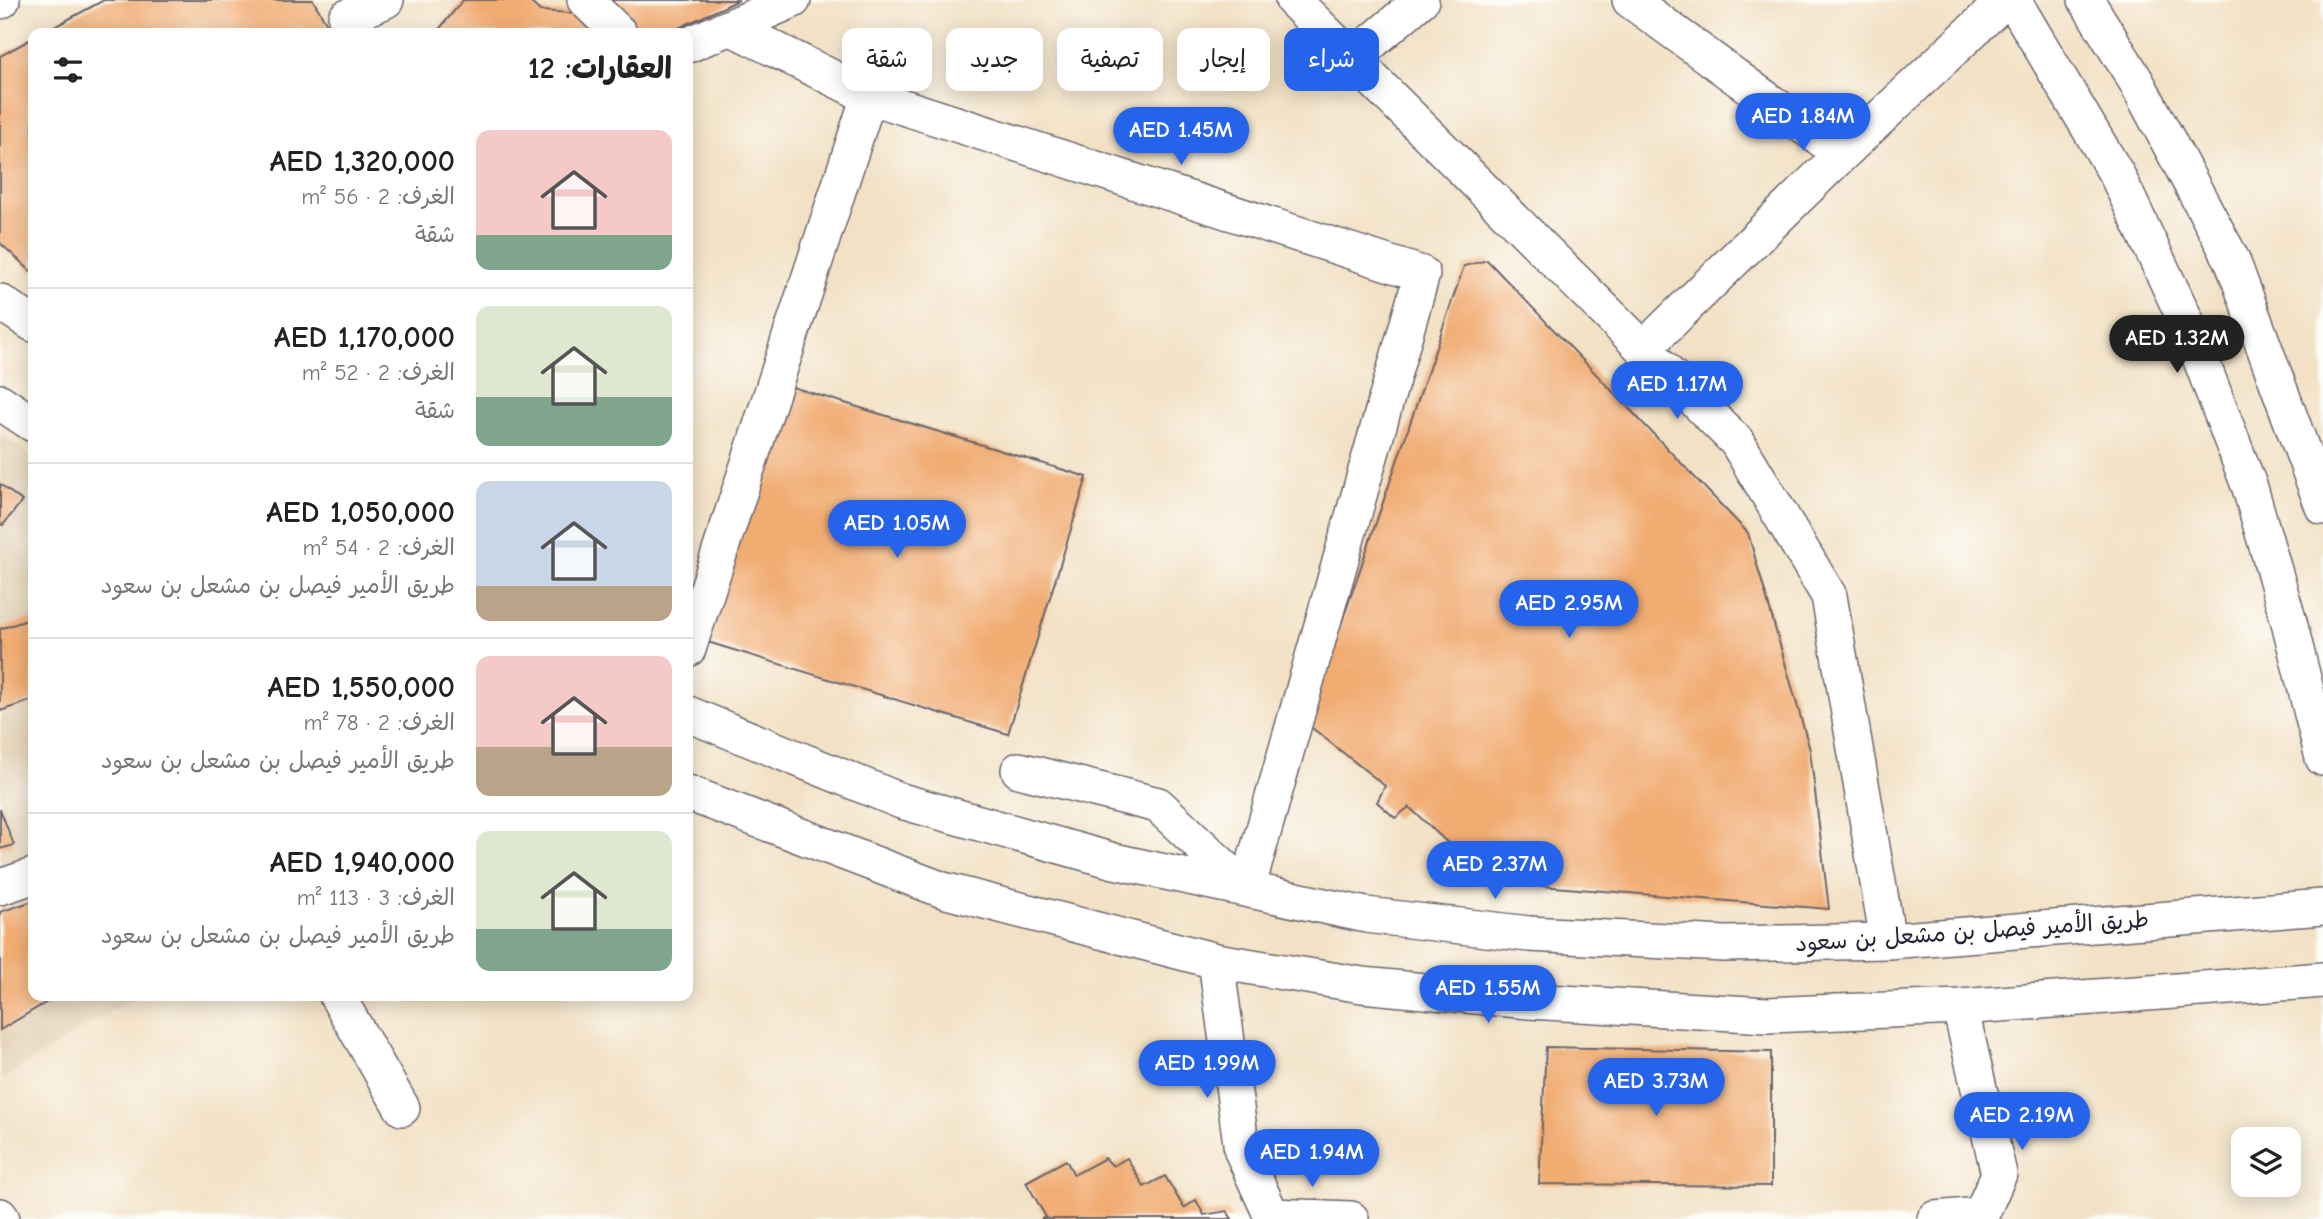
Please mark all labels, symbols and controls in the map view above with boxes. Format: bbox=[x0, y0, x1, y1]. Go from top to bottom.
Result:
chip: شقة bbox=[842, 28, 932, 91]
chip: جديد bbox=[946, 28, 1043, 91]
chip: تصفية bbox=[1057, 28, 1163, 91]
chip: إيجار bbox=[1177, 28, 1270, 91]
chip: شراء bbox=[1284, 28, 1379, 91]
icon: filters bbox=[49, 51, 87, 89]
text: العقارات: 12 bbox=[528, 51, 672, 86]
pin: AED 1.84M bbox=[1723, 94, 1883, 153]
text: AED 1.84M bbox=[1751, 102, 1855, 129]
pin: AED 1.45M bbox=[1101, 108, 1261, 167]
text: AED 1.45M bbox=[1129, 116, 1233, 143]
text: AED 1,320,000 bbox=[270, 144, 455, 179]
icon: home bbox=[532, 158, 616, 242]
text: الغرف: 2 · 56 m² bbox=[301, 183, 455, 210]
text: شقة bbox=[415, 221, 455, 248]
pin: AED 1.32M bbox=[2097, 316, 2257, 375]
text: AED 1,170,000 bbox=[274, 320, 455, 355]
text: AED 1.32M bbox=[2125, 324, 2229, 351]
icon: home bbox=[532, 334, 616, 418]
text: الغرف: 2 · 52 m² bbox=[302, 359, 455, 386]
pin: AED 1.17M bbox=[1597, 362, 1757, 421]
text: AED 1.17M bbox=[1627, 370, 1727, 397]
text: شقة bbox=[415, 397, 455, 424]
text: AED 1,050,000 bbox=[266, 495, 455, 530]
pin: AED 1.05M bbox=[817, 500, 977, 560]
icon: home bbox=[532, 509, 616, 593]
text: AED 1.05M bbox=[844, 509, 950, 536]
text: الغرف: 2 · 54 m² bbox=[303, 534, 455, 561]
text: طريق الأمير فيصل بن مشعل بن سعود bbox=[101, 572, 455, 599]
pin: AED 2.95M bbox=[1489, 580, 1649, 640]
text: AED 2.95M bbox=[1515, 589, 1623, 616]
text: AED 1,550,000 bbox=[268, 670, 455, 705]
icon: home bbox=[532, 684, 616, 768]
text: الغرف: 2 · 78 m² bbox=[304, 709, 455, 736]
text: طريق الأمير فيصل بن مشعل بن سعود bbox=[101, 747, 455, 774]
pin: AED 2.37M bbox=[1415, 842, 1575, 901]
text: AED 1,940,000 bbox=[270, 845, 455, 880]
text: AED 2.37M bbox=[1443, 850, 1547, 877]
icon: home bbox=[532, 859, 616, 943]
text: الغرف: 3 · 113 m² bbox=[297, 884, 455, 911]
street label: طريق الأمير فيصل بن مشعل بن سعود bbox=[1794, 903, 2150, 958]
text: طريق الأمير فيصل بن مشعل بن سعود bbox=[101, 922, 455, 949]
pin: AED 1.55M bbox=[1408, 965, 1568, 1025]
text: AED 1.55M bbox=[1435, 974, 1541, 1001]
pin: AED 1.99M bbox=[1127, 1040, 1287, 1100]
text: AED 1.99M bbox=[1155, 1049, 1259, 1076]
pin: AED 3.73M bbox=[1576, 1058, 1736, 1118]
text: AED 3.73M bbox=[1604, 1067, 1708, 1094]
pin: AED 2.19M bbox=[1942, 1092, 2102, 1152]
text: AED 2.19M bbox=[1970, 1101, 2074, 1128]
map controls bbox=[2231, 1127, 2301, 1197]
button: layers bbox=[2231, 1127, 2301, 1197]
pin: AED 1.94M bbox=[1232, 1130, 1392, 1189]
text: AED 1.94M bbox=[1260, 1138, 1364, 1165]

